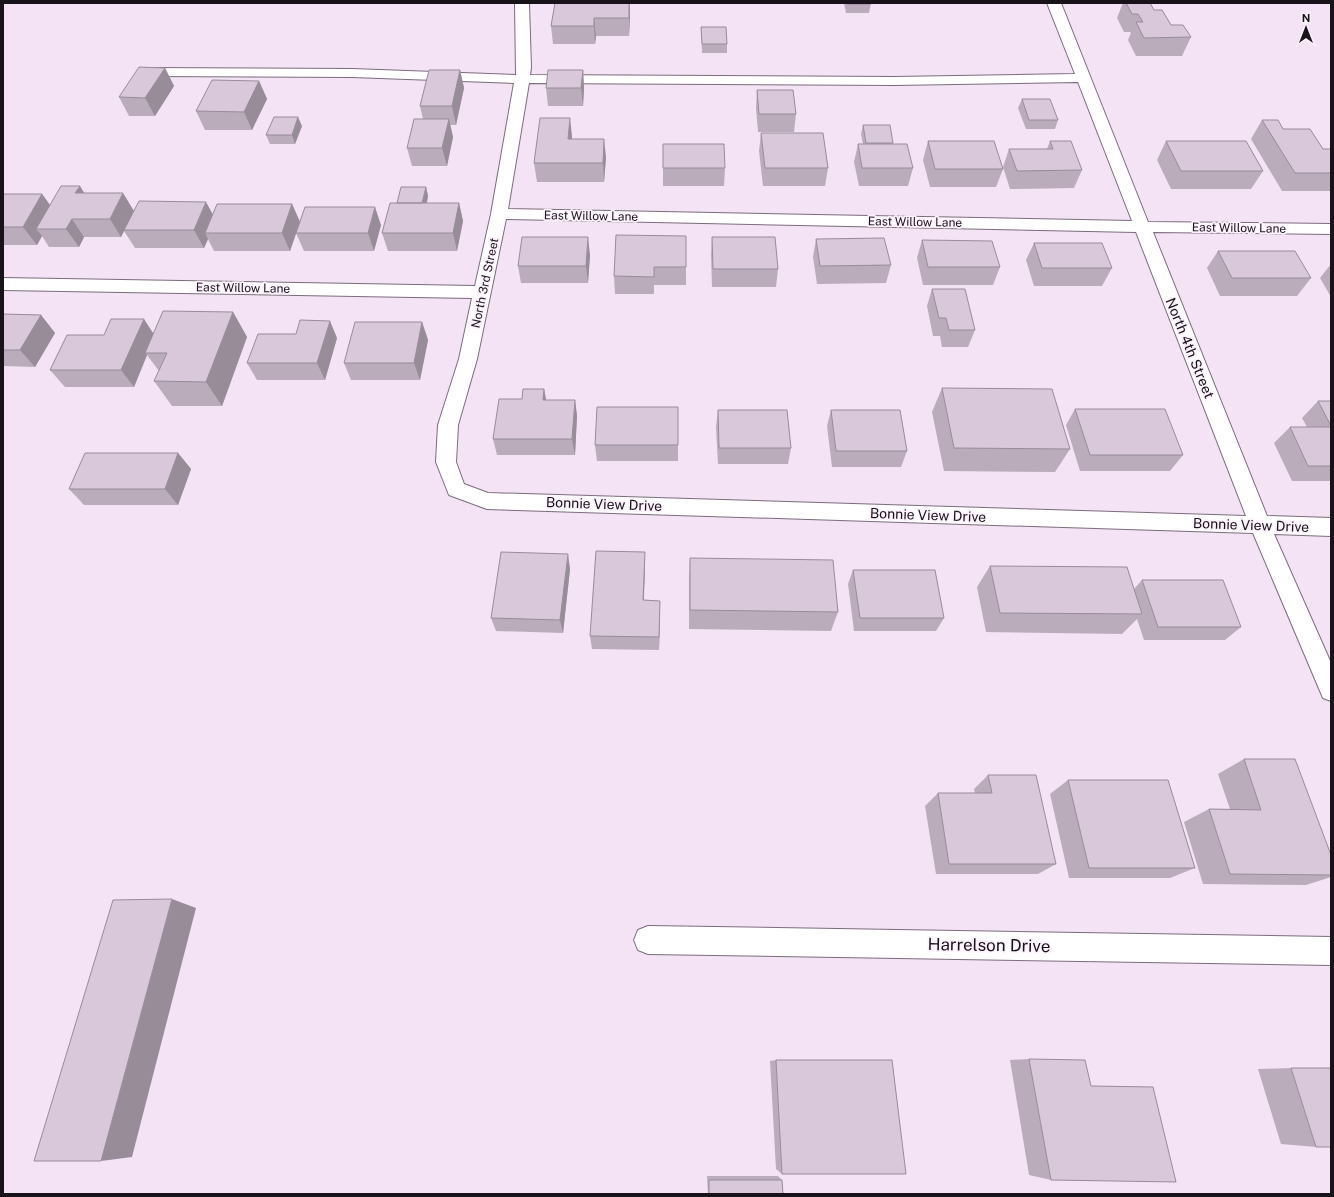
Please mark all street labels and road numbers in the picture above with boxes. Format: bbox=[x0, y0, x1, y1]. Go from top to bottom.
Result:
street label: East Willow Lane bbox=[544, 208, 639, 224]
street label: East Willow Lane bbox=[868, 214, 963, 230]
street label: East Willow Lane bbox=[1192, 220, 1287, 236]
street label: North 3rd Street bbox=[469, 236, 501, 329]
street label: East Willow Lane bbox=[196, 280, 291, 296]
street label: North 4th Street bbox=[1163, 295, 1217, 401]
street label: Bonnie View Drive bbox=[546, 494, 662, 514]
street label: Bonnie View Drive bbox=[870, 505, 986, 525]
street label: Bonnie View Drive bbox=[1193, 515, 1309, 535]
street label: Harrelson Drive bbox=[927, 934, 1051, 956]

